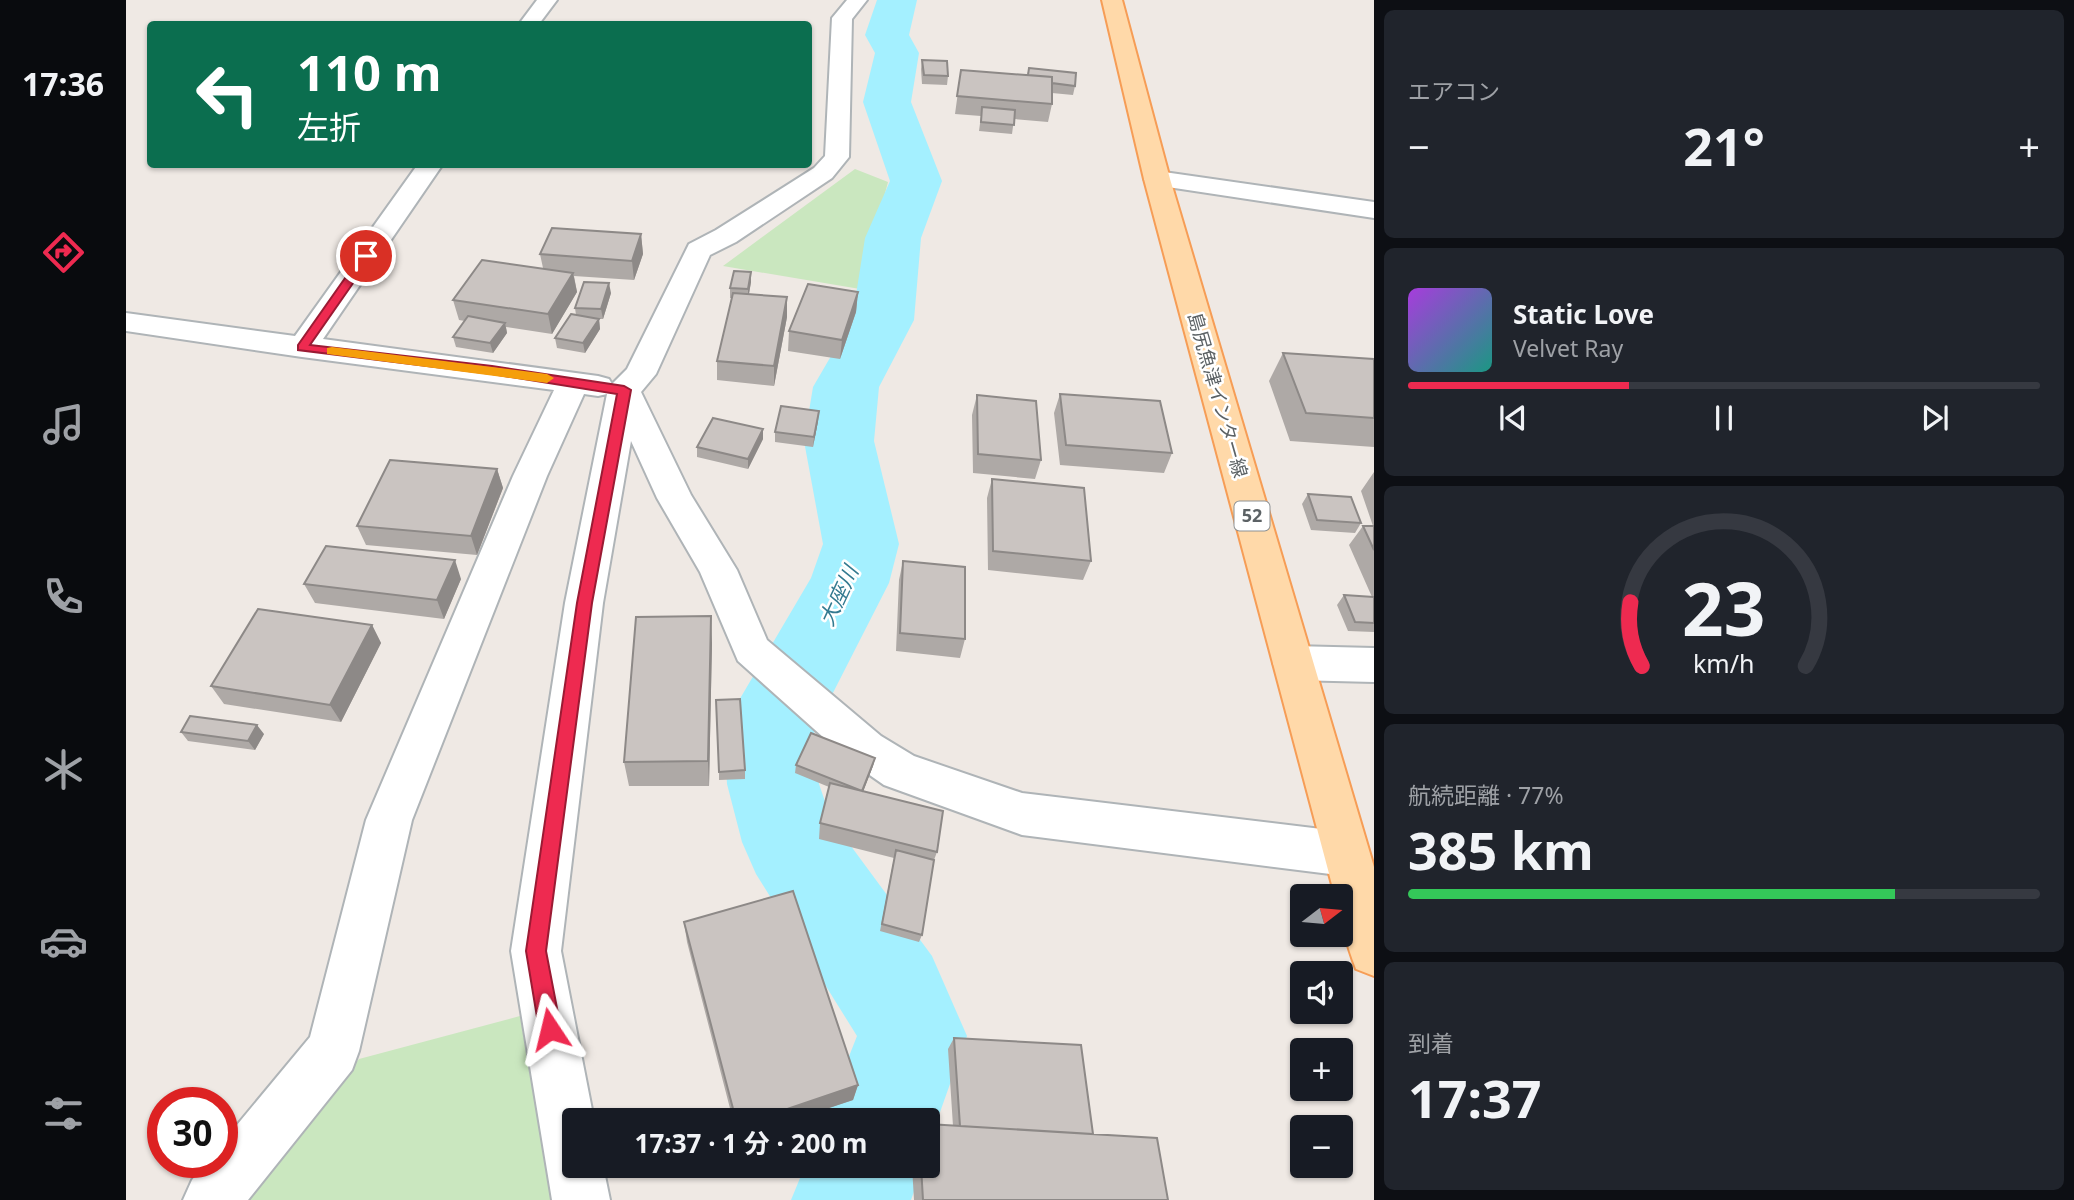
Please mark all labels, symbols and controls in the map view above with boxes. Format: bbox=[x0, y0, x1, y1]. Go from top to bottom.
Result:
text: 110 m bbox=[297, 39, 442, 105]
icon: left bbox=[182, 49, 273, 140]
text: 17:36 bbox=[22, 62, 104, 105]
text: エアコン bbox=[1408, 75, 1500, 107]
text: 左折 bbox=[297, 105, 361, 148]
text: 21° bbox=[1683, 110, 1765, 181]
text: − bbox=[1408, 120, 1430, 172]
text: + bbox=[2018, 120, 2040, 172]
pin bbox=[336, 226, 396, 286]
icon: directions bbox=[39, 228, 88, 277]
icon: arrive bbox=[347, 237, 385, 275]
text: Static Love bbox=[1513, 296, 1654, 332]
street label: 島尻魚津インター線 bbox=[1182, 309, 1254, 481]
text: Velvet Ray bbox=[1513, 332, 1623, 364]
icon: previous bbox=[1494, 399, 1532, 437]
icon: pause bbox=[1705, 399, 1743, 437]
icon: next bbox=[1916, 399, 1954, 437]
icon: music bbox=[39, 400, 88, 449]
road number: 52 bbox=[1234, 502, 1270, 530]
text: 23 bbox=[1682, 558, 1766, 657]
water label: 大座川 bbox=[812, 559, 865, 630]
icon: phone bbox=[39, 572, 88, 621]
text: km/h bbox=[1693, 646, 1755, 680]
icon: climate bbox=[39, 745, 88, 794]
text: 航続距離 · 77% bbox=[1408, 779, 1564, 811]
text: 385 km bbox=[1408, 814, 1594, 885]
north arrow bbox=[1290, 884, 1353, 947]
map controls bbox=[1290, 884, 1353, 1178]
icon: car bbox=[39, 917, 88, 966]
button: sound bbox=[1290, 961, 1353, 1024]
position arrow bbox=[513, 992, 587, 1066]
text: 到着 bbox=[1408, 1027, 1454, 1059]
button: + bbox=[1290, 1038, 1353, 1101]
text: 17:37 bbox=[1408, 1062, 1542, 1133]
speed limit sign: 30 bbox=[147, 1087, 238, 1178]
icon: filters bbox=[39, 1089, 88, 1138]
button: − bbox=[1290, 1115, 1353, 1178]
text: 17:37 · 1 分 · 200 m bbox=[635, 1125, 867, 1161]

